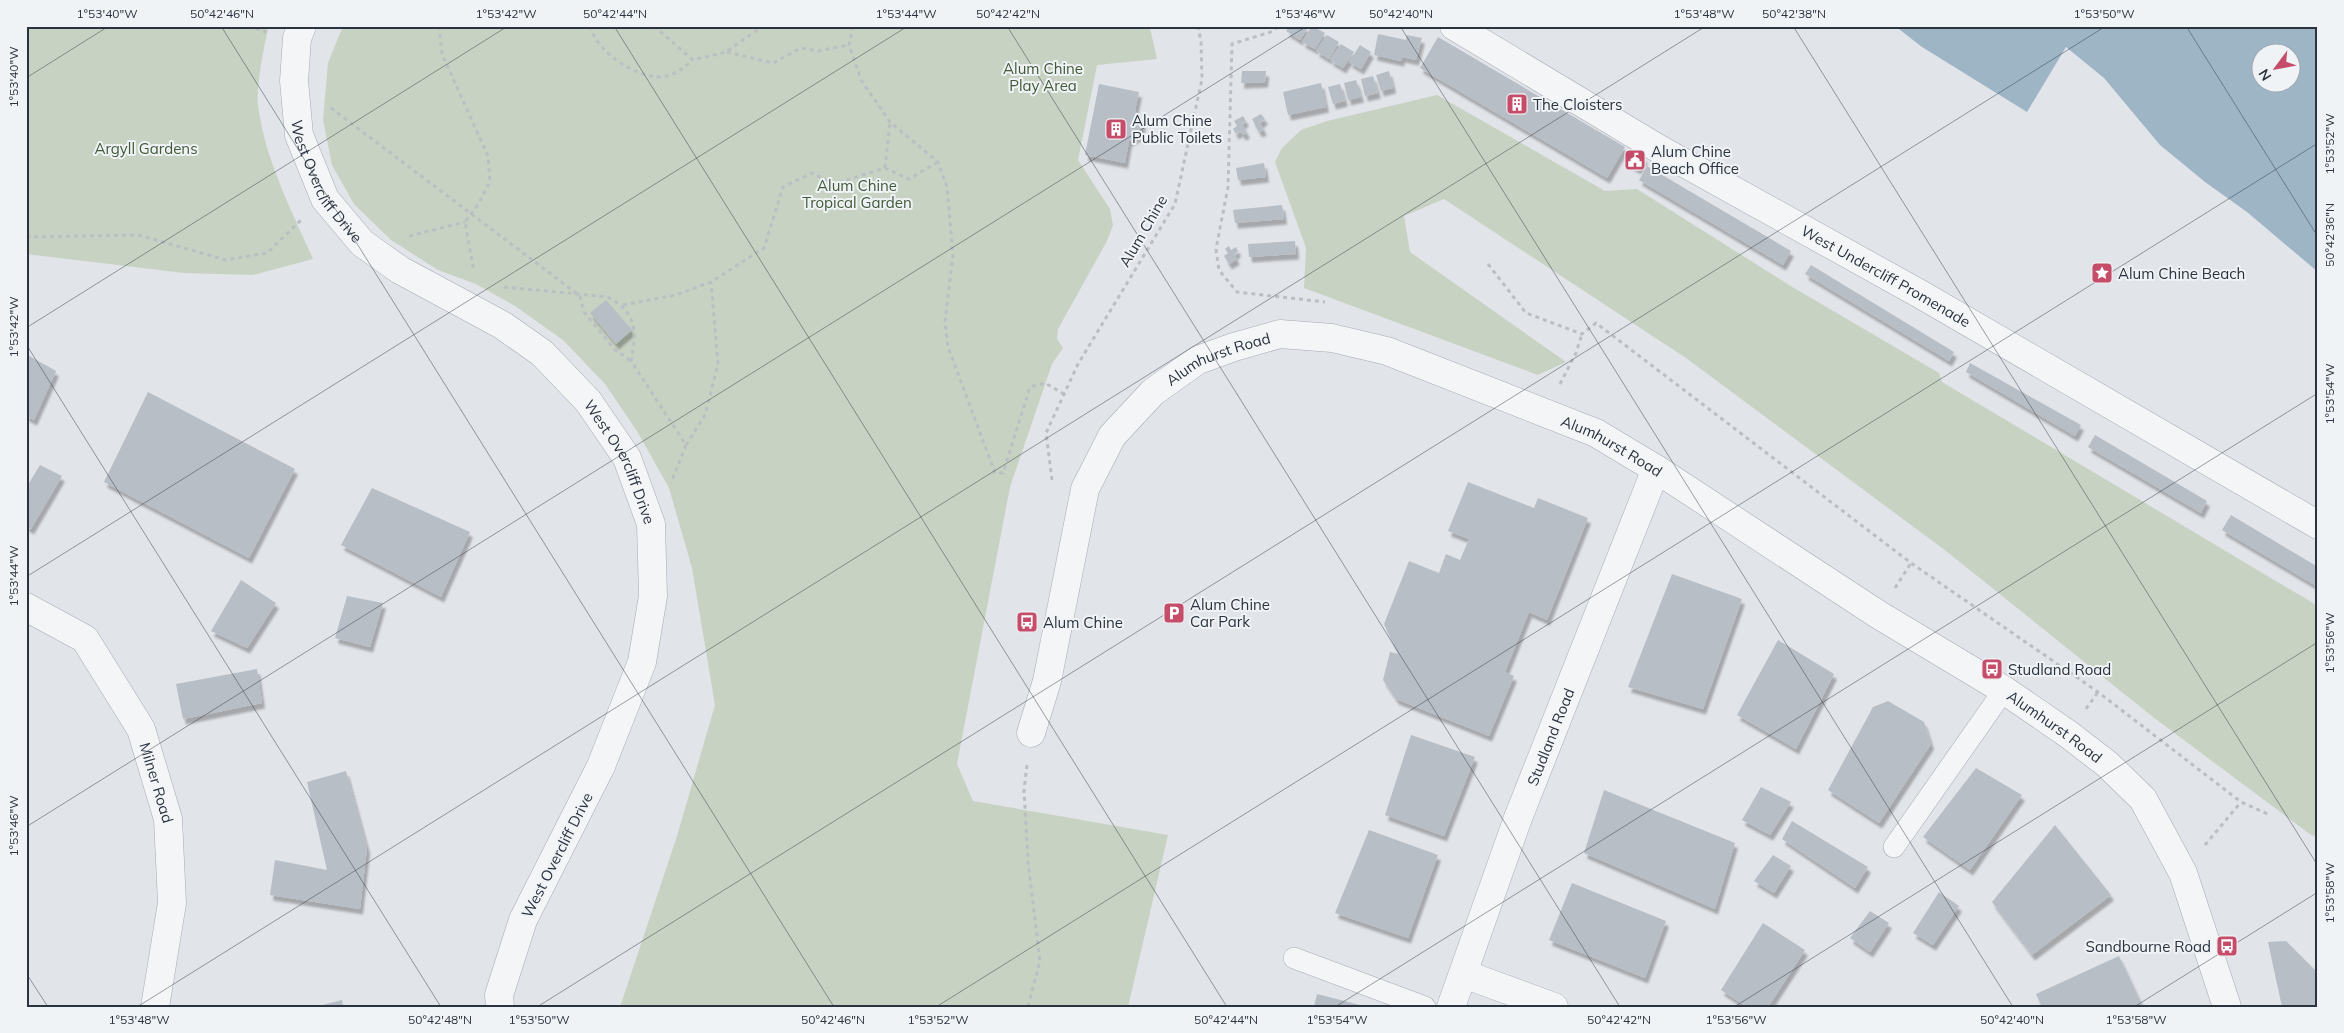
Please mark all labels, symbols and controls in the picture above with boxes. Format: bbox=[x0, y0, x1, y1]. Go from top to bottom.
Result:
text: 1°53'40"W bbox=[76, 6, 138, 21]
text: 50°42'46"N bbox=[190, 6, 254, 21]
text: 1°53'42"W bbox=[475, 6, 537, 21]
text: 50°42'44"N bbox=[583, 6, 647, 21]
text: 1°53'44"W bbox=[875, 6, 937, 21]
text: 50°42'42"N bbox=[976, 6, 1040, 21]
text: 1°53'46"W bbox=[1274, 6, 1336, 21]
text: 50°42'40"N bbox=[1369, 6, 1433, 21]
text: 1°53'48"W bbox=[1673, 6, 1735, 21]
text: 50°42'38"N bbox=[1762, 6, 1826, 21]
text: 1°53'50"W bbox=[2073, 6, 2135, 21]
north arrow bbox=[2252, 42, 2302, 92]
text: 1°53'40"W bbox=[6, 46, 21, 108]
park label: Alum Chine Play Area bbox=[1003, 59, 1083, 95]
text: N bbox=[2255, 66, 2275, 84]
building icon: The Cloisters bbox=[1505, 92, 1529, 116]
place label: The Cloisters bbox=[1533, 95, 1622, 114]
place label: Alum Chine Public Toilets bbox=[1132, 111, 1222, 147]
text: 1°53'52"W bbox=[2322, 113, 2337, 175]
building icon: Alum Chine Public Toilets bbox=[1104, 117, 1128, 141]
street label: West Overcliff Drive bbox=[288, 119, 367, 246]
park label: Argyll Gardens bbox=[94, 139, 198, 158]
place label: Alum Chine Beach Office bbox=[1651, 142, 1739, 178]
public building icon: Alum Chine Beach Office bbox=[1623, 148, 1647, 172]
park label: Alum Chine Tropical Garden bbox=[802, 176, 912, 212]
street label: Alum Chine bbox=[1115, 192, 1171, 270]
text: 50°42'36"N bbox=[2322, 203, 2337, 267]
street label: West Undercliff Promenade bbox=[1798, 221, 1974, 331]
place icon: Alum Chine Beach bbox=[2090, 261, 2114, 285]
place label: Alum Chine Beach bbox=[2118, 264, 2245, 283]
text: 1°53'42"W bbox=[6, 296, 21, 358]
street label: Alumhurst Road bbox=[1162, 328, 1272, 389]
text: 1°53'54"W bbox=[2322, 363, 2337, 425]
street label: West Overcliff Drive bbox=[580, 396, 660, 526]
street label: Alumhurst Road bbox=[1559, 411, 1666, 480]
text: 1°53'44"W bbox=[6, 545, 21, 607]
place label: Alum Chine Car Park bbox=[1190, 595, 1270, 631]
parking icon: Alum Chine Car Park bbox=[1162, 601, 1186, 625]
bus stop icon: Alum Chine bbox=[1015, 610, 1039, 634]
text: 1°53'56"W bbox=[2322, 612, 2337, 674]
place label: Alum Chine bbox=[1043, 613, 1123, 632]
bus stop icon: Studland Road bbox=[1980, 657, 2004, 681]
place label: Studland Road bbox=[2008, 660, 2111, 679]
street label: Studland Road bbox=[1522, 685, 1578, 788]
street label: Alumhurst Road bbox=[2004, 686, 2106, 767]
street label: Milner Road bbox=[136, 740, 178, 825]
street label: West Overcliff Drive bbox=[517, 789, 597, 921]
text: 1°53'46"W bbox=[6, 795, 21, 857]
text: 1°53'58"W bbox=[2322, 862, 2337, 924]
bus stop icon: Sandbourne Road bbox=[2215, 934, 2239, 958]
place label: Sandbourne Road bbox=[2086, 937, 2211, 956]
text: 1°53'48"W bbox=[108, 1012, 170, 1027]
text: 50°42'48"N bbox=[408, 1012, 472, 1027]
text: 1°53'50"W bbox=[508, 1012, 570, 1027]
text: 50°42'46"N bbox=[801, 1012, 865, 1027]
text: 1°53'52"W bbox=[907, 1012, 969, 1027]
text: 50°42'44"N bbox=[1194, 1012, 1258, 1027]
text: 1°53'54"W bbox=[1306, 1012, 1368, 1027]
text: 50°42'42"N bbox=[1587, 1012, 1651, 1027]
text: 1°53'56"W bbox=[1705, 1012, 1767, 1027]
text: 50°42'40"N bbox=[1980, 1012, 2044, 1027]
text: 1°53'58"W bbox=[2105, 1012, 2167, 1027]

